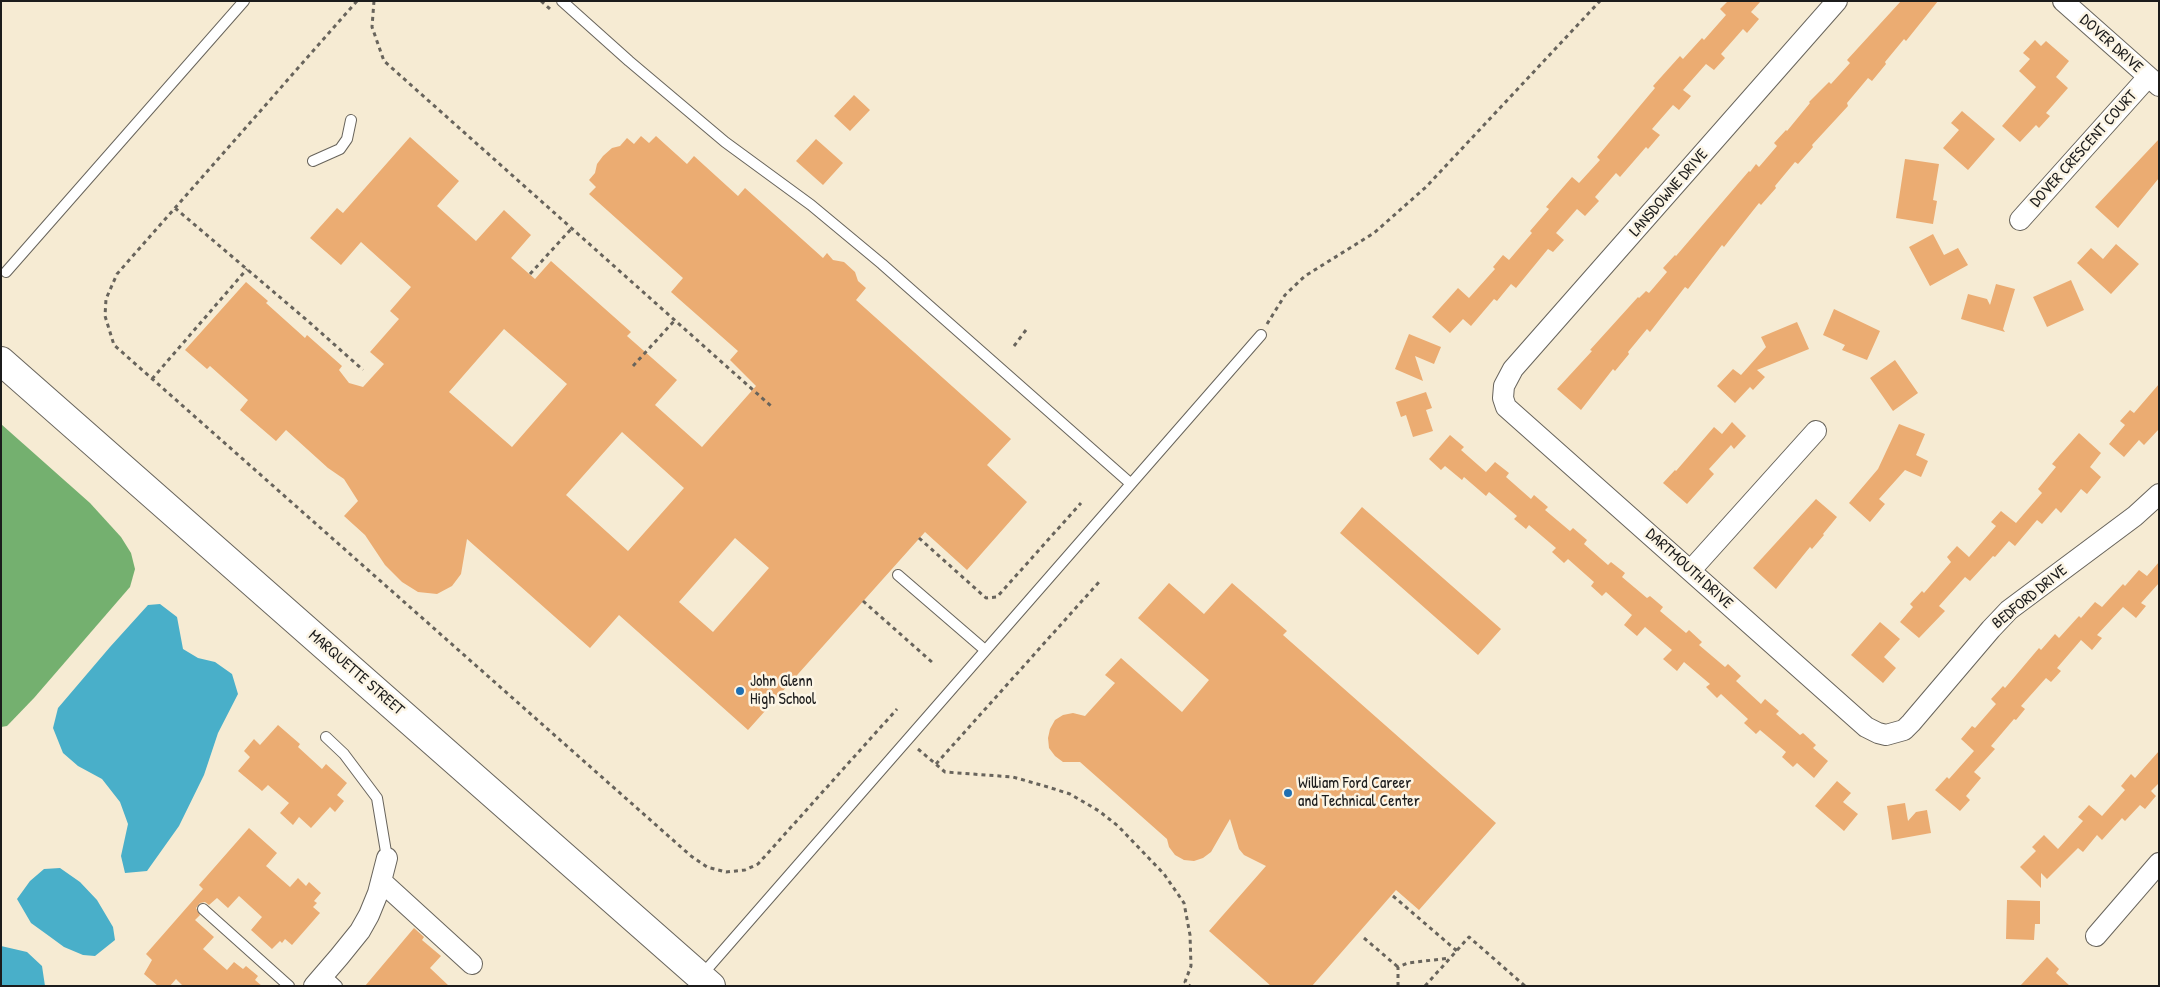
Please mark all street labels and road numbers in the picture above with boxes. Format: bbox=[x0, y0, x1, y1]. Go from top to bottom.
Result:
street label: DOVER DRIVE bbox=[2076, 11, 2146, 77]
street label: DOVER CRESCENT COURT bbox=[2026, 87, 2142, 211]
street label: LANSDOWNE DRIVE bbox=[1626, 145, 1712, 241]
street label: DARTMOUTH DRIVE bbox=[1641, 525, 1737, 613]
street label: BEDFORD DRIVE bbox=[1989, 561, 2071, 633]
street label: MARQUETTE STREET bbox=[304, 626, 408, 720]

